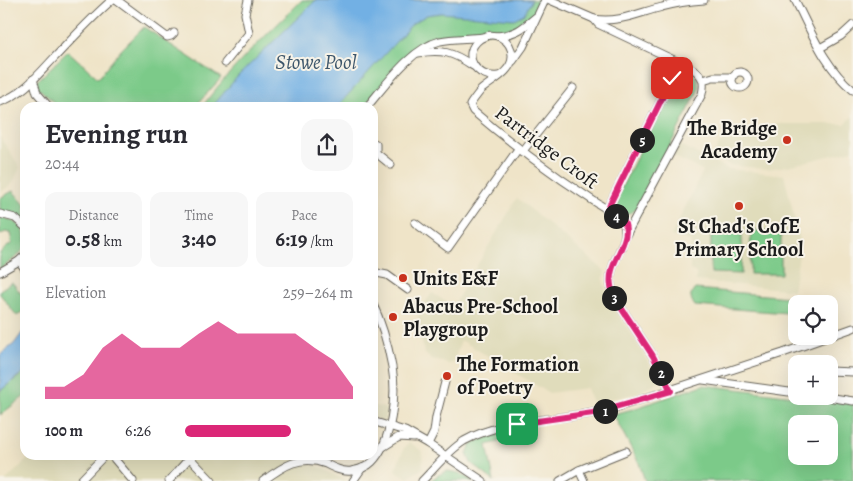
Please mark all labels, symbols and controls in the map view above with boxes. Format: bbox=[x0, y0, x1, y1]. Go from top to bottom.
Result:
water label: Stowe Pool bbox=[275, 48, 357, 76]
pin bbox=[651, 57, 693, 99]
icon: check bbox=[658, 64, 686, 92]
street label: Partridge Croft bbox=[489, 99, 605, 196]
text: Evening run bbox=[45, 115, 188, 153]
place label: The Bridge Academy bbox=[687, 115, 778, 165]
button: share bbox=[301, 119, 353, 171]
pin: 5 bbox=[630, 128, 654, 152]
text: 5 bbox=[640, 131, 645, 150]
marker: The Bridge Academy bbox=[781, 134, 793, 146]
text: 20:44 bbox=[45, 153, 79, 175]
marker: St Chad's CofE Primary School bbox=[733, 200, 745, 212]
pin: 4 bbox=[604, 204, 628, 228]
text: Distance bbox=[69, 206, 119, 225]
text: Time bbox=[184, 206, 214, 225]
text: Pace bbox=[291, 206, 317, 225]
text: 4 bbox=[613, 207, 620, 226]
place label: St Chad's CofE Primary School bbox=[675, 213, 804, 263]
text: 0.58 bbox=[65, 225, 101, 253]
text: 3:40 bbox=[182, 225, 216, 253]
text: 6:19 bbox=[275, 225, 307, 253]
text: km bbox=[101, 232, 122, 251]
text: /km bbox=[307, 232, 333, 251]
place label: Units E&F bbox=[413, 265, 498, 292]
marker: Units E&F bbox=[397, 272, 409, 284]
text: Elevation bbox=[45, 282, 106, 304]
text: 259–264 m bbox=[283, 282, 353, 304]
pin: 3 bbox=[602, 286, 626, 310]
text: 3 bbox=[611, 289, 618, 308]
place label: Abacus Pre-School Playgroup bbox=[402, 293, 559, 343]
map controls bbox=[788, 295, 838, 465]
button: locate bbox=[788, 295, 838, 345]
marker: Abacus Pre-School Playgroup bbox=[387, 311, 399, 323]
place label: The Formation of Poetry bbox=[457, 351, 579, 401]
button: + bbox=[788, 355, 838, 405]
pin: 2 bbox=[648, 360, 674, 386]
text: 2 bbox=[658, 364, 665, 383]
marker: The Formation of Poetry bbox=[441, 370, 453, 382]
pin: 1 bbox=[592, 398, 618, 424]
text: 1 bbox=[603, 402, 608, 421]
pin bbox=[496, 403, 538, 445]
icon: arrive bbox=[503, 410, 531, 438]
button: − bbox=[788, 415, 838, 465]
text: 100 m bbox=[45, 420, 83, 442]
text: 6:26 bbox=[125, 420, 151, 442]

